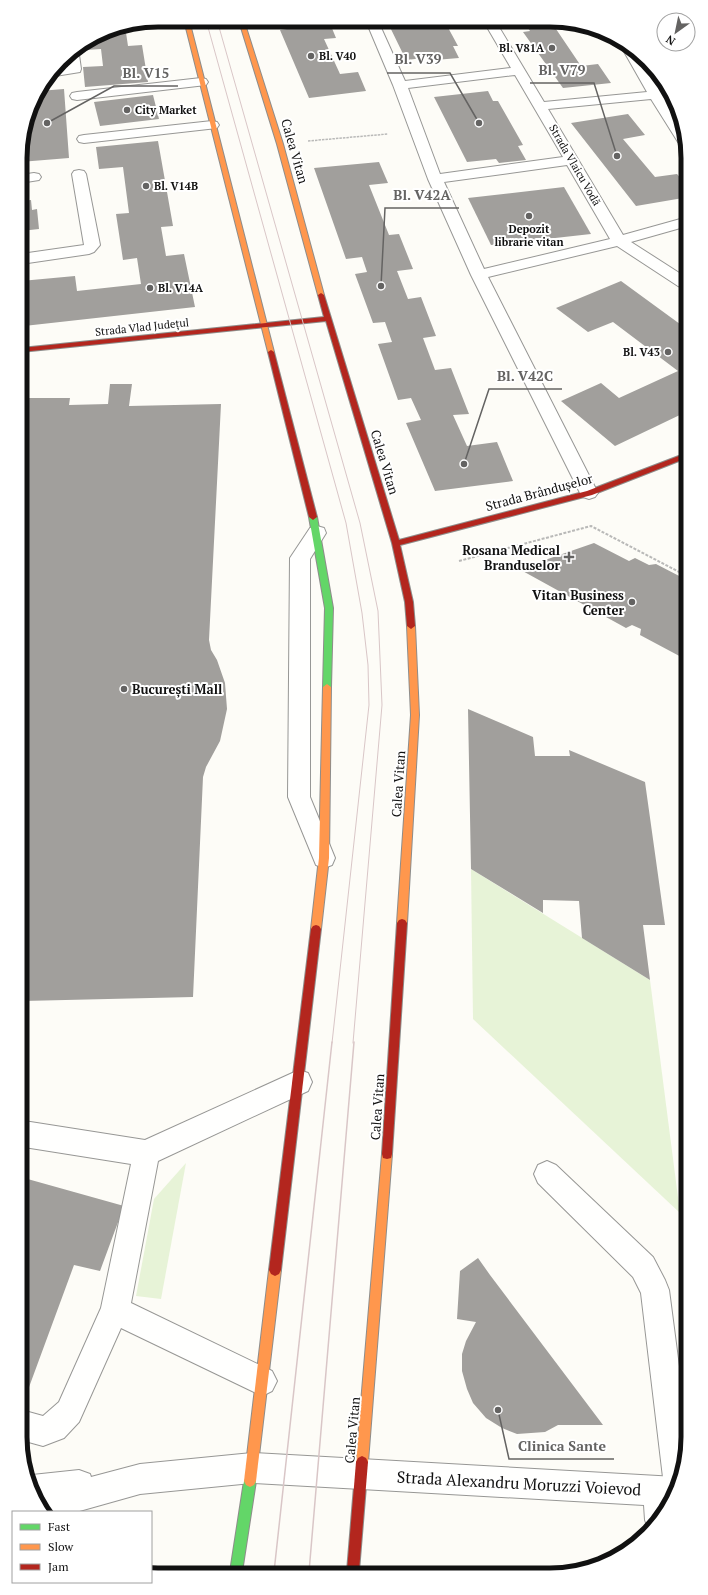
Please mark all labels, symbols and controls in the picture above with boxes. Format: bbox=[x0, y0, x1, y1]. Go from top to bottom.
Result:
north arrow bbox=[656, 12, 696, 52]
text: N bbox=[663, 32, 678, 49]
place label: Bl. V81A bbox=[499, 41, 545, 55]
marker: Bl. V81A bbox=[547, 43, 557, 53]
callout: Bl. V39 bbox=[387, 47, 450, 73]
place label: Bl. V40 bbox=[319, 49, 356, 63]
text: Bl. V39 bbox=[394, 49, 442, 68]
marker: Bl. V40 bbox=[306, 51, 316, 61]
callout: Bl. V79 bbox=[530, 57, 594, 83]
callout: Bl. V15 bbox=[114, 60, 178, 86]
text: Bl. V79 bbox=[538, 60, 586, 79]
text: Bl. V15 bbox=[122, 63, 170, 82]
place label: City Market bbox=[135, 103, 197, 117]
marker: City Market bbox=[122, 105, 132, 115]
street label: Calea Vitan bbox=[277, 116, 313, 186]
street label: Strada Vlaicu Vodă bbox=[546, 122, 604, 209]
place label: Bl. V14B bbox=[154, 179, 198, 193]
marker: Bl. V14B bbox=[141, 181, 151, 191]
callout: Bl. V42A bbox=[385, 182, 459, 208]
text: Bl. V42A bbox=[393, 185, 451, 204]
marker: Depozit librarie vitan bbox=[524, 211, 534, 221]
place label: Depozit librarie vitan bbox=[494, 222, 564, 249]
place label: Bl. V14A bbox=[158, 281, 204, 295]
marker: Bl. V14A bbox=[145, 283, 155, 293]
street label: Strada Vlad Județul bbox=[94, 315, 190, 340]
place label: Bl. V43 bbox=[623, 345, 660, 359]
marker: Bl. V43 bbox=[663, 347, 673, 357]
callout: Bl. V42C bbox=[489, 363, 562, 389]
text: Bl. V42C bbox=[497, 366, 553, 385]
street label: Calea Vitan bbox=[367, 427, 403, 497]
street label: Strada Brândușelor bbox=[483, 469, 595, 515]
place label: Rosana Medical Branduselor bbox=[462, 541, 560, 574]
marker: Rosana Medical Branduselor bbox=[563, 551, 575, 563]
place label: Vitan Business Center bbox=[532, 586, 624, 619]
marker: Vitan Business Center bbox=[627, 597, 637, 607]
place label: București Mall bbox=[132, 680, 222, 698]
marker: București Mall bbox=[119, 684, 129, 694]
street label: Calea Vitan bbox=[387, 750, 409, 818]
street label: Calea Vitan bbox=[366, 1073, 388, 1141]
street label: Calea Vitan bbox=[340, 1396, 364, 1464]
callout: Clinica Sante bbox=[509, 1433, 614, 1459]
text: Clinica Sante bbox=[518, 1436, 607, 1455]
street label: Strada Alexandru Moruzzi Voievod bbox=[396, 1466, 642, 1500]
legend bbox=[12, 1511, 152, 1583]
text: Fast bbox=[48, 1519, 71, 1534]
text: Slow bbox=[48, 1539, 74, 1554]
text: Jam bbox=[48, 1559, 69, 1574]

